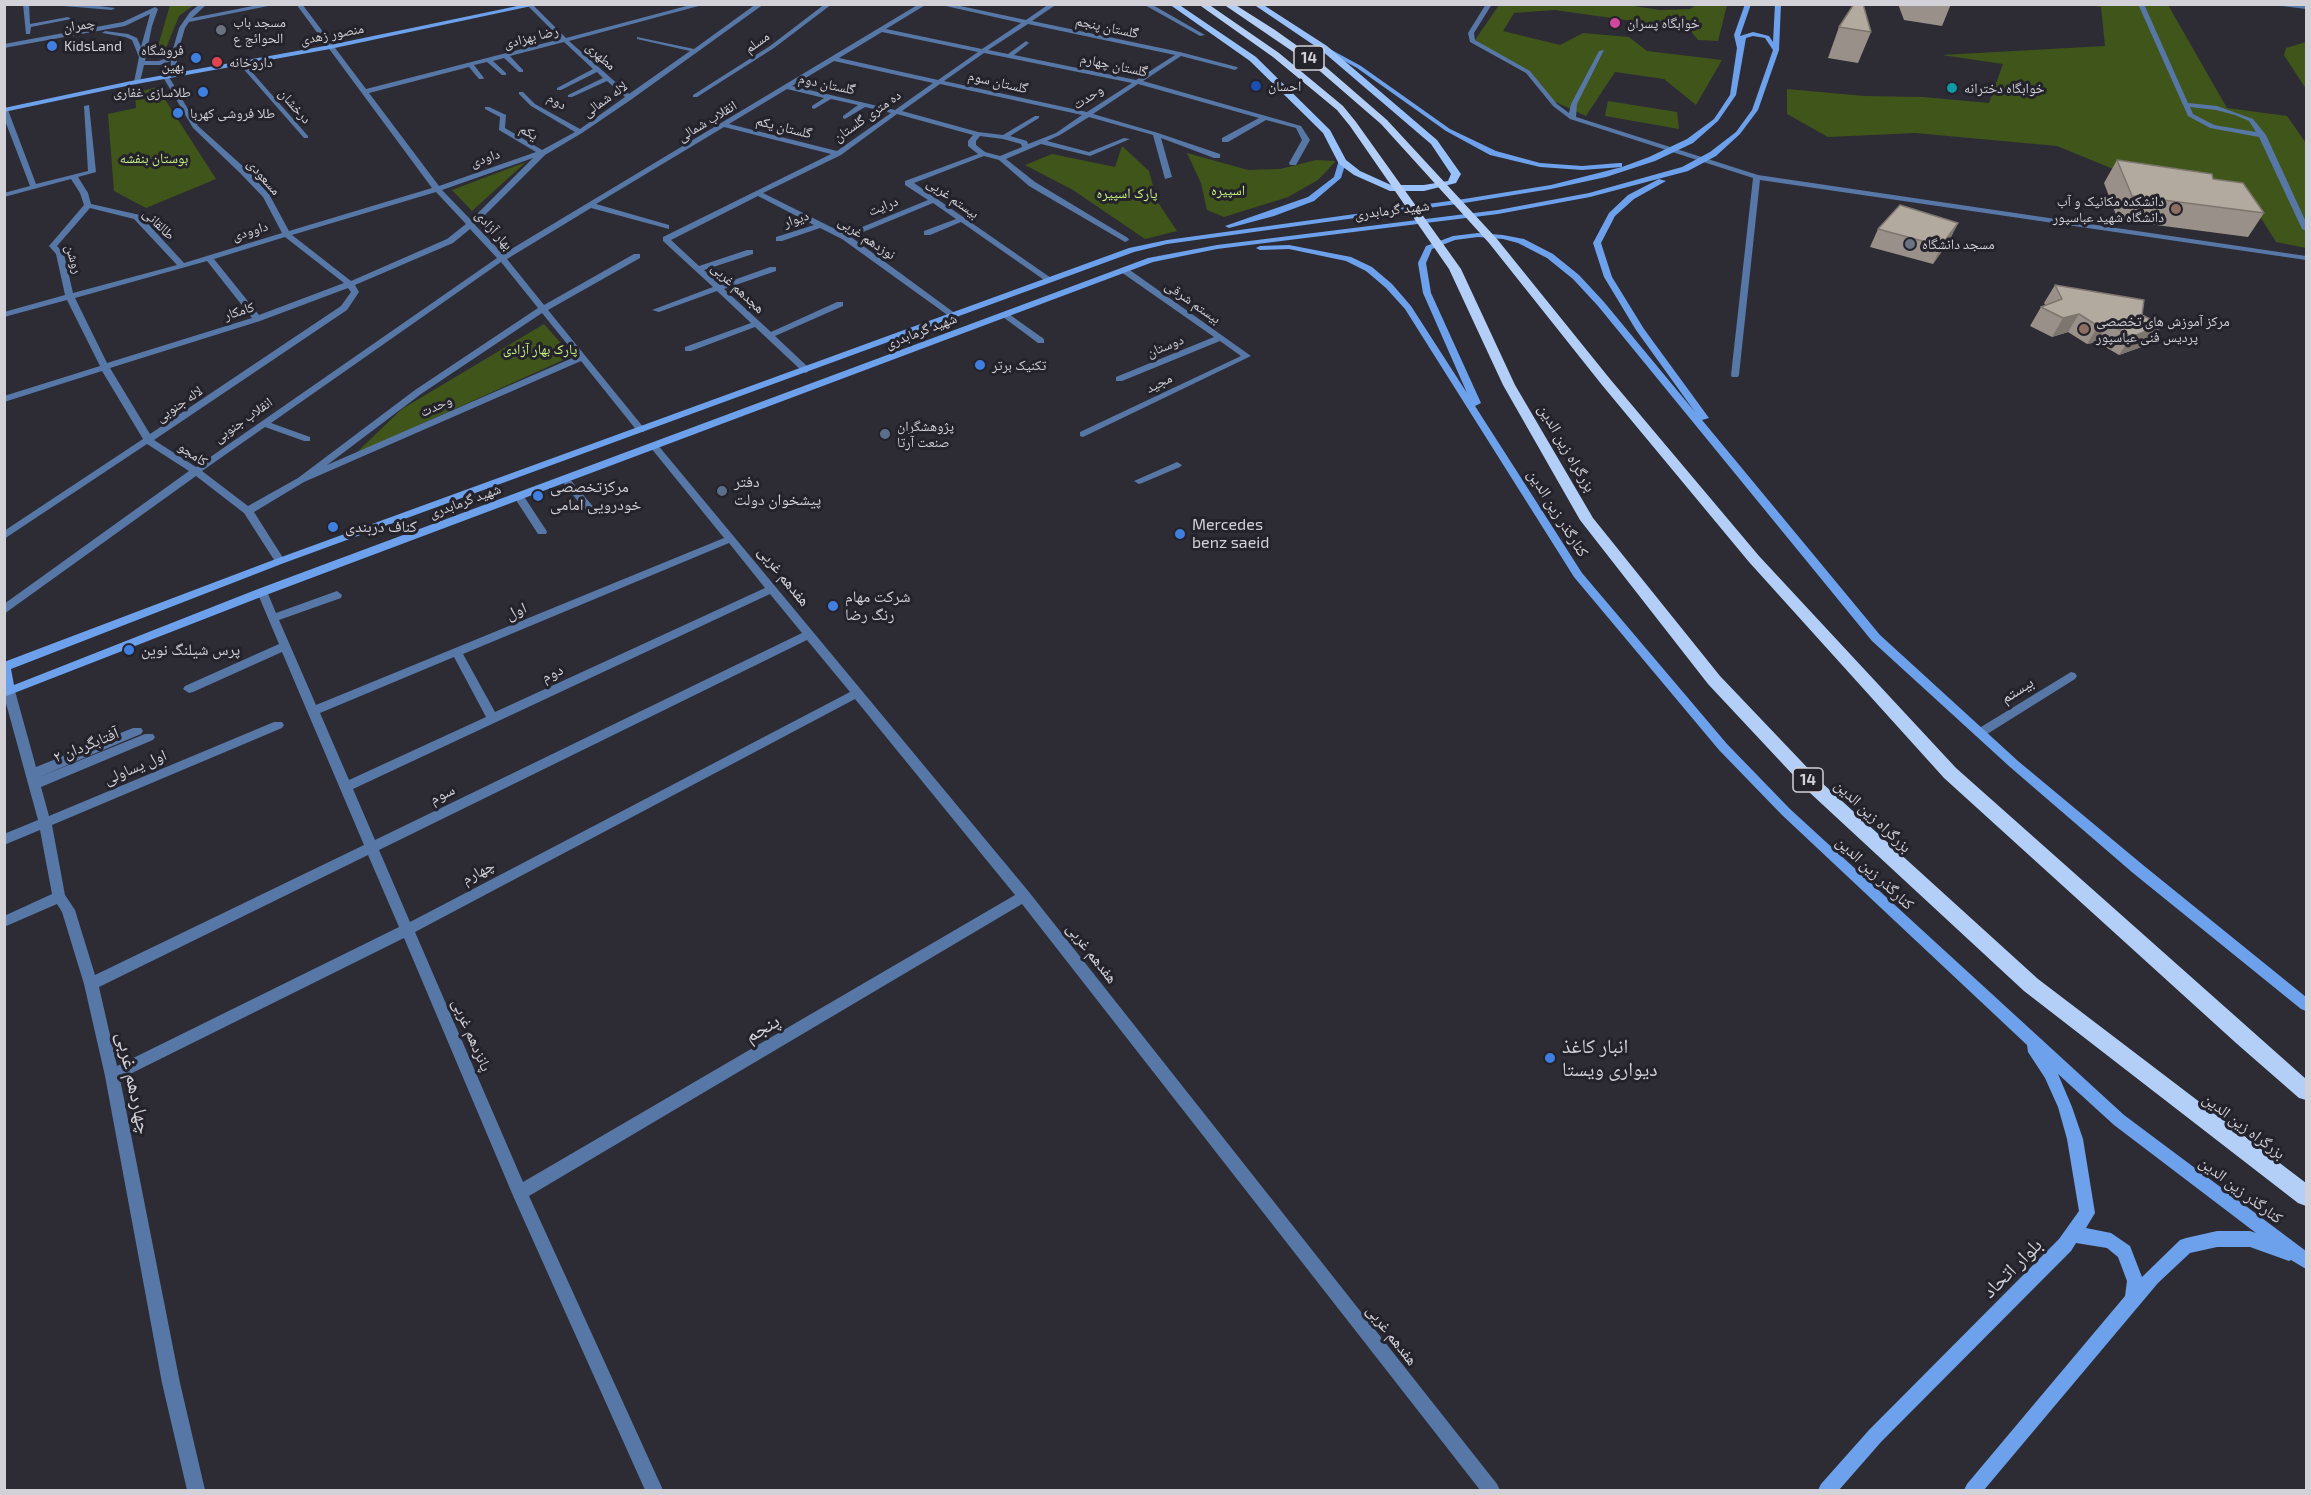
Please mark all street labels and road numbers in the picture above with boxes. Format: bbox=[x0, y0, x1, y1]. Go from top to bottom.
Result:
street label: گلستان پنجم bbox=[1074, 12, 1140, 42]
street label: چمران bbox=[62, 14, 96, 36]
street label: منصور زهدی bbox=[299, 20, 365, 48]
street label: رضا بهزادی bbox=[502, 22, 560, 52]
street label: مسلم bbox=[741, 28, 773, 56]
street label: مطهری bbox=[582, 38, 620, 74]
road number: 14 bbox=[1294, 46, 1324, 70]
street label: گلستان چهارم bbox=[1079, 50, 1149, 80]
street label: گلستان سوم bbox=[966, 67, 1030, 97]
street label: گلستان دوم bbox=[797, 70, 857, 98]
street label: لاله شمالی bbox=[579, 78, 631, 120]
street label: وحدت bbox=[1070, 81, 1106, 113]
street label: درخشان bbox=[275, 85, 315, 127]
street label: ده متری گلستان bbox=[830, 87, 904, 145]
street label: دوم bbox=[544, 89, 570, 113]
street label: انقلاب شمالی bbox=[674, 97, 740, 145]
street label: گلستان یکم bbox=[754, 112, 814, 142]
street label: یکم bbox=[517, 120, 541, 144]
street label: داودی bbox=[468, 145, 502, 171]
street label: مسعودی bbox=[244, 155, 284, 199]
street label: بیستم غربی bbox=[924, 174, 982, 222]
street label: درایت bbox=[866, 192, 900, 220]
street label: شهید گرمابدری bbox=[1354, 197, 1430, 223]
street label: طالقانی bbox=[139, 205, 179, 243]
street label: بهار آزادی bbox=[472, 207, 516, 253]
street label: دیوار bbox=[781, 207, 811, 231]
street label: نوزدهم غربی bbox=[835, 213, 899, 263]
street label: داوودی bbox=[230, 218, 270, 244]
street label: روشن bbox=[62, 243, 86, 275]
street label: هجدهم غربی bbox=[708, 259, 768, 317]
street label: بیستم شرقی bbox=[1162, 277, 1224, 327]
street label: کامکار bbox=[222, 298, 256, 324]
street label: شهید گرمابدری bbox=[883, 310, 959, 352]
street label: دوستان bbox=[1144, 331, 1186, 361]
street label: مجید bbox=[1143, 369, 1175, 397]
street label: لاله جنوبی bbox=[152, 382, 206, 426]
street label: وحدت bbox=[418, 392, 454, 420]
street label: انقلاب جنوبی bbox=[210, 394, 276, 446]
street label: بزرگراه زین الدین bbox=[1534, 401, 1600, 495]
street label: کامجو bbox=[175, 438, 211, 470]
street label: کنارگذر زین الدین bbox=[1523, 466, 1593, 560]
street label: شهید گرمابدری bbox=[427, 480, 503, 522]
street label: هفدهم غربی bbox=[754, 542, 814, 610]
street label: اول bbox=[503, 598, 529, 624]
street label: دوم bbox=[538, 660, 566, 686]
street label: بیستم bbox=[1997, 673, 2037, 707]
street label: آفتابگردان ۲ bbox=[50, 723, 122, 767]
street label: اول یساولی bbox=[101, 745, 169, 789]
road number: 14 bbox=[1793, 768, 1823, 792]
street label: بزرگراه زین الدین bbox=[1831, 775, 1915, 857]
street label: سوم bbox=[426, 780, 458, 808]
street label: کنارگذر زین الدین bbox=[1832, 832, 1918, 914]
street label: چهارم bbox=[458, 855, 498, 889]
street label: هفدهم غربی bbox=[1062, 919, 1122, 987]
street label: پانزدهم غربی bbox=[448, 996, 496, 1074]
street label: پنجم bbox=[740, 1008, 784, 1048]
street label: چهاردهم غربی bbox=[111, 1030, 157, 1136]
street label: بزرگراه زین الدین bbox=[2199, 1089, 2289, 1163]
street label: کنارگذر زین الدین bbox=[2195, 1152, 2287, 1228]
street label: بلوار اتحاد bbox=[1977, 1233, 2047, 1303]
street label: هفدهم غربی bbox=[1362, 1301, 1422, 1369]

